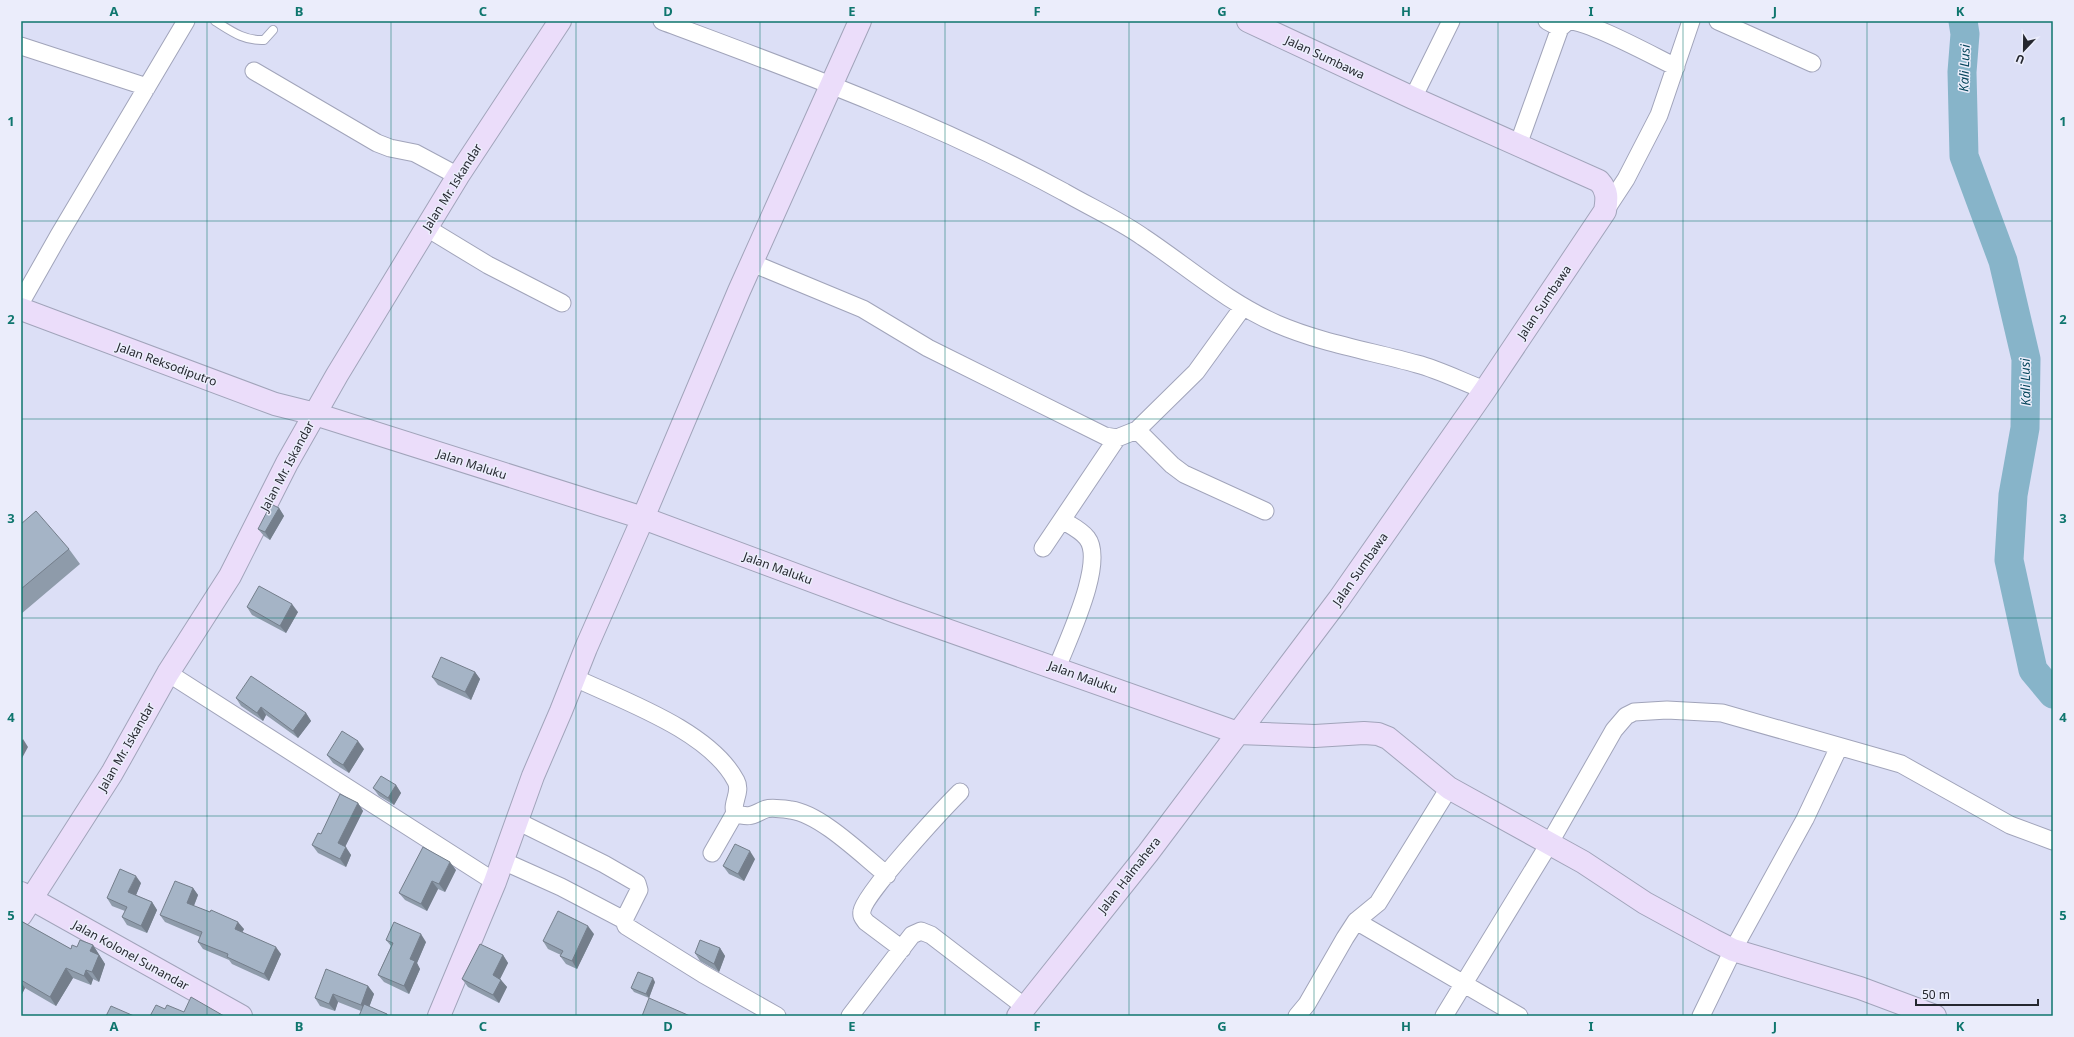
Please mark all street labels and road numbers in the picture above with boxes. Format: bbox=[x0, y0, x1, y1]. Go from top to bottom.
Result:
street label: Jalan Sumbawa bbox=[1282, 31, 1368, 83]
street label: Jalan Mr. Iskandar bbox=[418, 140, 486, 235]
street label: Jalan Sumbawa bbox=[1512, 262, 1575, 343]
street label: Jalan Reksodiputro bbox=[114, 338, 220, 390]
street label: Jalan Mr. Iskandar bbox=[256, 418, 318, 515]
street label: Jalan Maluku bbox=[434, 444, 509, 483]
street label: Jalan Sumbawa bbox=[1328, 529, 1392, 610]
street label: Jalan Maluku bbox=[740, 547, 815, 588]
street label: Jalan Maluku bbox=[1045, 656, 1120, 697]
street label: Jalan Mr. Iskandar bbox=[93, 699, 158, 795]
street label: Jalan Halmahera bbox=[1093, 833, 1164, 918]
street label: Jalan Kolonel Sunandar bbox=[69, 915, 192, 994]

